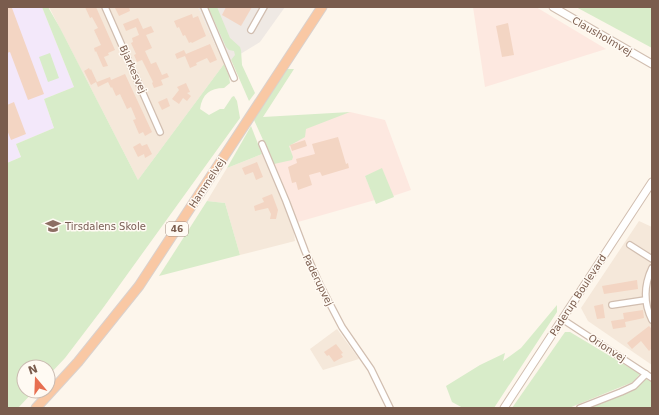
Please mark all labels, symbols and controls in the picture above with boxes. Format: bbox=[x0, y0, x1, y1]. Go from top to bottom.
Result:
street label: Clausholmvej bbox=[570, 14, 634, 58]
street label: Bjarkesvej bbox=[117, 43, 149, 95]
street label: Hammelvej bbox=[187, 156, 227, 210]
school or university icon: Tirsdalens Skole bbox=[44, 217, 62, 235]
place label: Tirsdalens Skole bbox=[64, 221, 146, 232]
road number: 46 bbox=[166, 222, 188, 236]
street label: Paderupvej bbox=[301, 252, 335, 308]
street label: Paderup Boulevard bbox=[548, 252, 608, 338]
street label: Orionvej bbox=[586, 332, 628, 364]
north arrow bbox=[16, 359, 56, 399]
text: N bbox=[26, 362, 39, 378]

